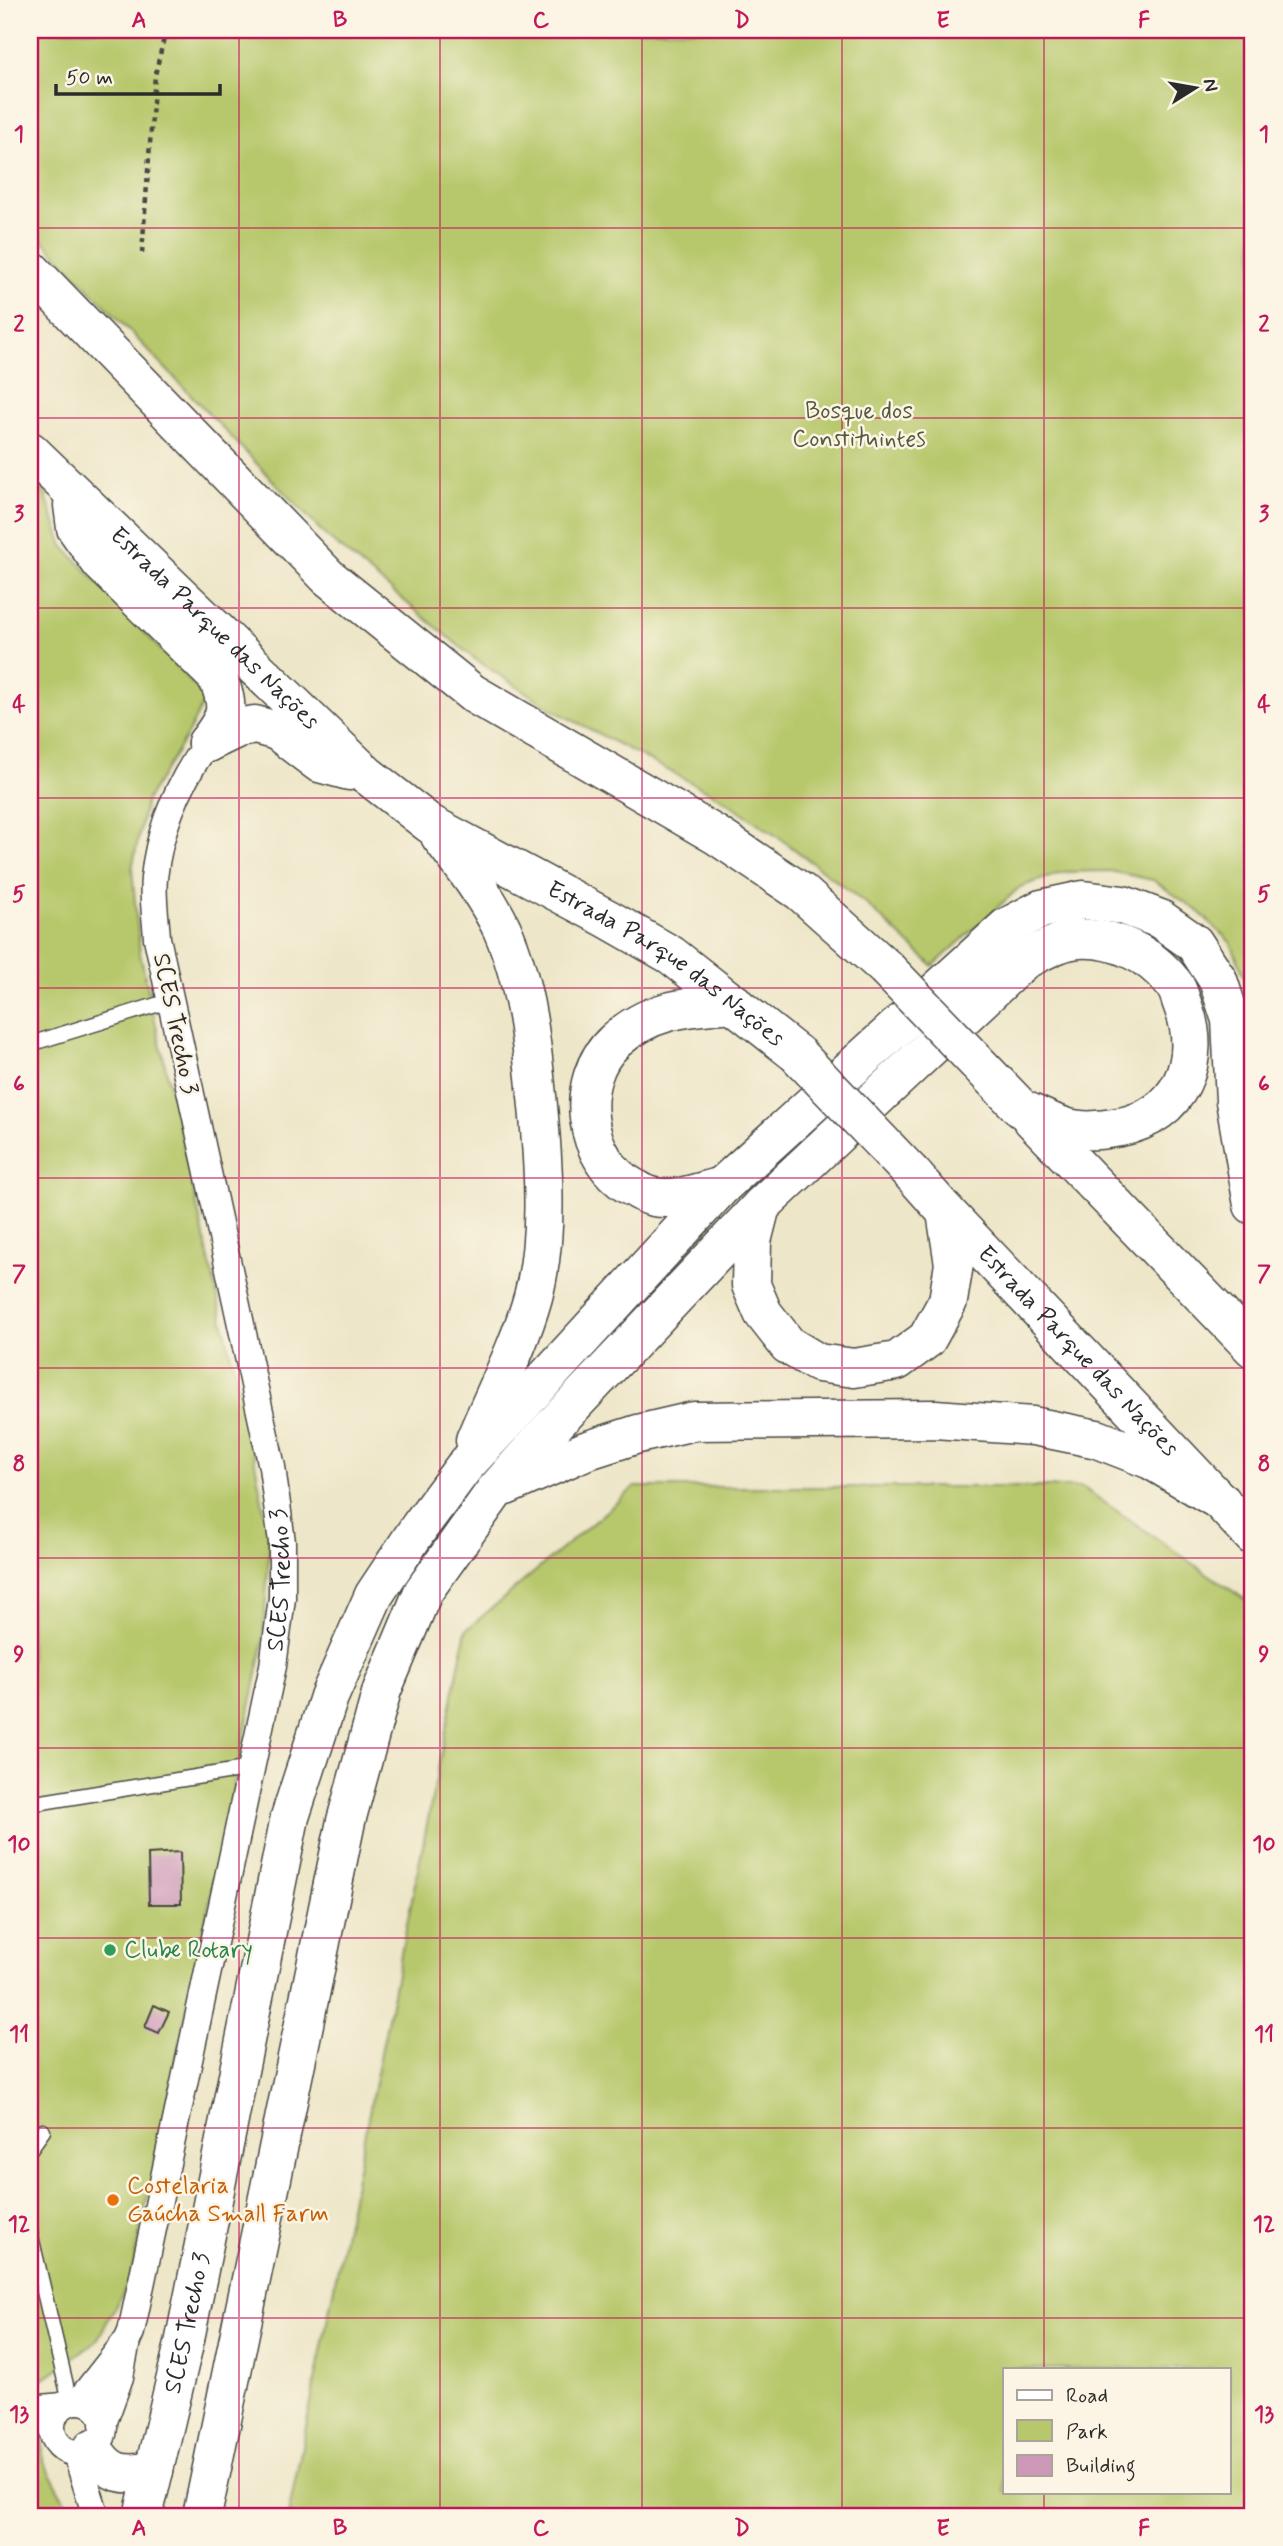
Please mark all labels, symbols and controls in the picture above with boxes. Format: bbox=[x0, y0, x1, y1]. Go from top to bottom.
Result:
text: A bbox=[131, 6, 147, 36]
text: B bbox=[333, 6, 348, 36]
text: C bbox=[533, 6, 550, 36]
text: D bbox=[734, 6, 750, 36]
text: E bbox=[936, 6, 950, 36]
text: F bbox=[1138, 6, 1150, 36]
scale bar bbox=[56, 52, 220, 96]
north arrow bbox=[1160, 52, 1230, 122]
text: 50 m bbox=[66, 64, 113, 92]
text: N bbox=[1197, 76, 1224, 94]
text: 1 bbox=[14, 120, 24, 150]
text: 1 bbox=[1259, 120, 1269, 150]
text: 2 bbox=[13, 310, 25, 340]
text: 2 bbox=[1258, 310, 1270, 340]
park label: Bosque dos Constituintes bbox=[792, 396, 926, 455]
text: 3 bbox=[14, 500, 25, 530]
text: 3 bbox=[1259, 500, 1270, 530]
street label: Estrada Parque das Nações bbox=[103, 520, 326, 737]
text: 4 bbox=[12, 690, 26, 720]
text: 4 bbox=[1257, 690, 1271, 720]
street label: Estrada Parque das Nações bbox=[542, 874, 791, 1054]
text: 5 bbox=[12, 880, 26, 910]
text: 5 bbox=[1257, 880, 1271, 910]
street label: SCES Trecho 3 bbox=[145, 951, 205, 1097]
text: 6 bbox=[13, 1070, 25, 1100]
text: 6 bbox=[1258, 1070, 1270, 1100]
street label: Estrada Parque das Nações bbox=[971, 1239, 1186, 1464]
text: 7 bbox=[12, 1260, 26, 1290]
text: 7 bbox=[1257, 1260, 1271, 1290]
text: 8 bbox=[13, 1450, 25, 1480]
text: 8 bbox=[1258, 1450, 1270, 1480]
street label: SCES Trecho 3 bbox=[260, 1506, 298, 1653]
text: 9 bbox=[13, 1640, 25, 1670]
text: 9 bbox=[1258, 1640, 1270, 1670]
text: 10 bbox=[7, 1830, 31, 1860]
text: 10 bbox=[1252, 1830, 1276, 1860]
place label: Clube Rotary bbox=[124, 1935, 253, 1966]
marker: Clube Rotary bbox=[102, 1942, 118, 1958]
text: 11 bbox=[9, 2020, 29, 2050]
text: 11 bbox=[1254, 2020, 1274, 2050]
place label: Costelaria Gaúcha Small Farm bbox=[127, 2171, 329, 2230]
marker: Costelaria Gaúcha Small Farm bbox=[105, 2192, 121, 2208]
text: 12 bbox=[8, 2210, 30, 2240]
text: 12 bbox=[1253, 2210, 1275, 2240]
street label: SCES Trecho 3 bbox=[157, 2250, 218, 2397]
legend bbox=[1003, 2368, 1230, 2494]
text: Road bbox=[1066, 2382, 1108, 2410]
text: 13 bbox=[9, 2400, 29, 2430]
text: 13 bbox=[1254, 2400, 1274, 2430]
text: Park bbox=[1066, 2418, 1108, 2446]
text: Building bbox=[1066, 2452, 1136, 2482]
text: A bbox=[131, 2514, 147, 2544]
text: B bbox=[333, 2514, 348, 2544]
text: C bbox=[533, 2514, 550, 2544]
text: D bbox=[734, 2514, 750, 2544]
text: E bbox=[936, 2514, 950, 2544]
text: F bbox=[1138, 2514, 1150, 2544]

